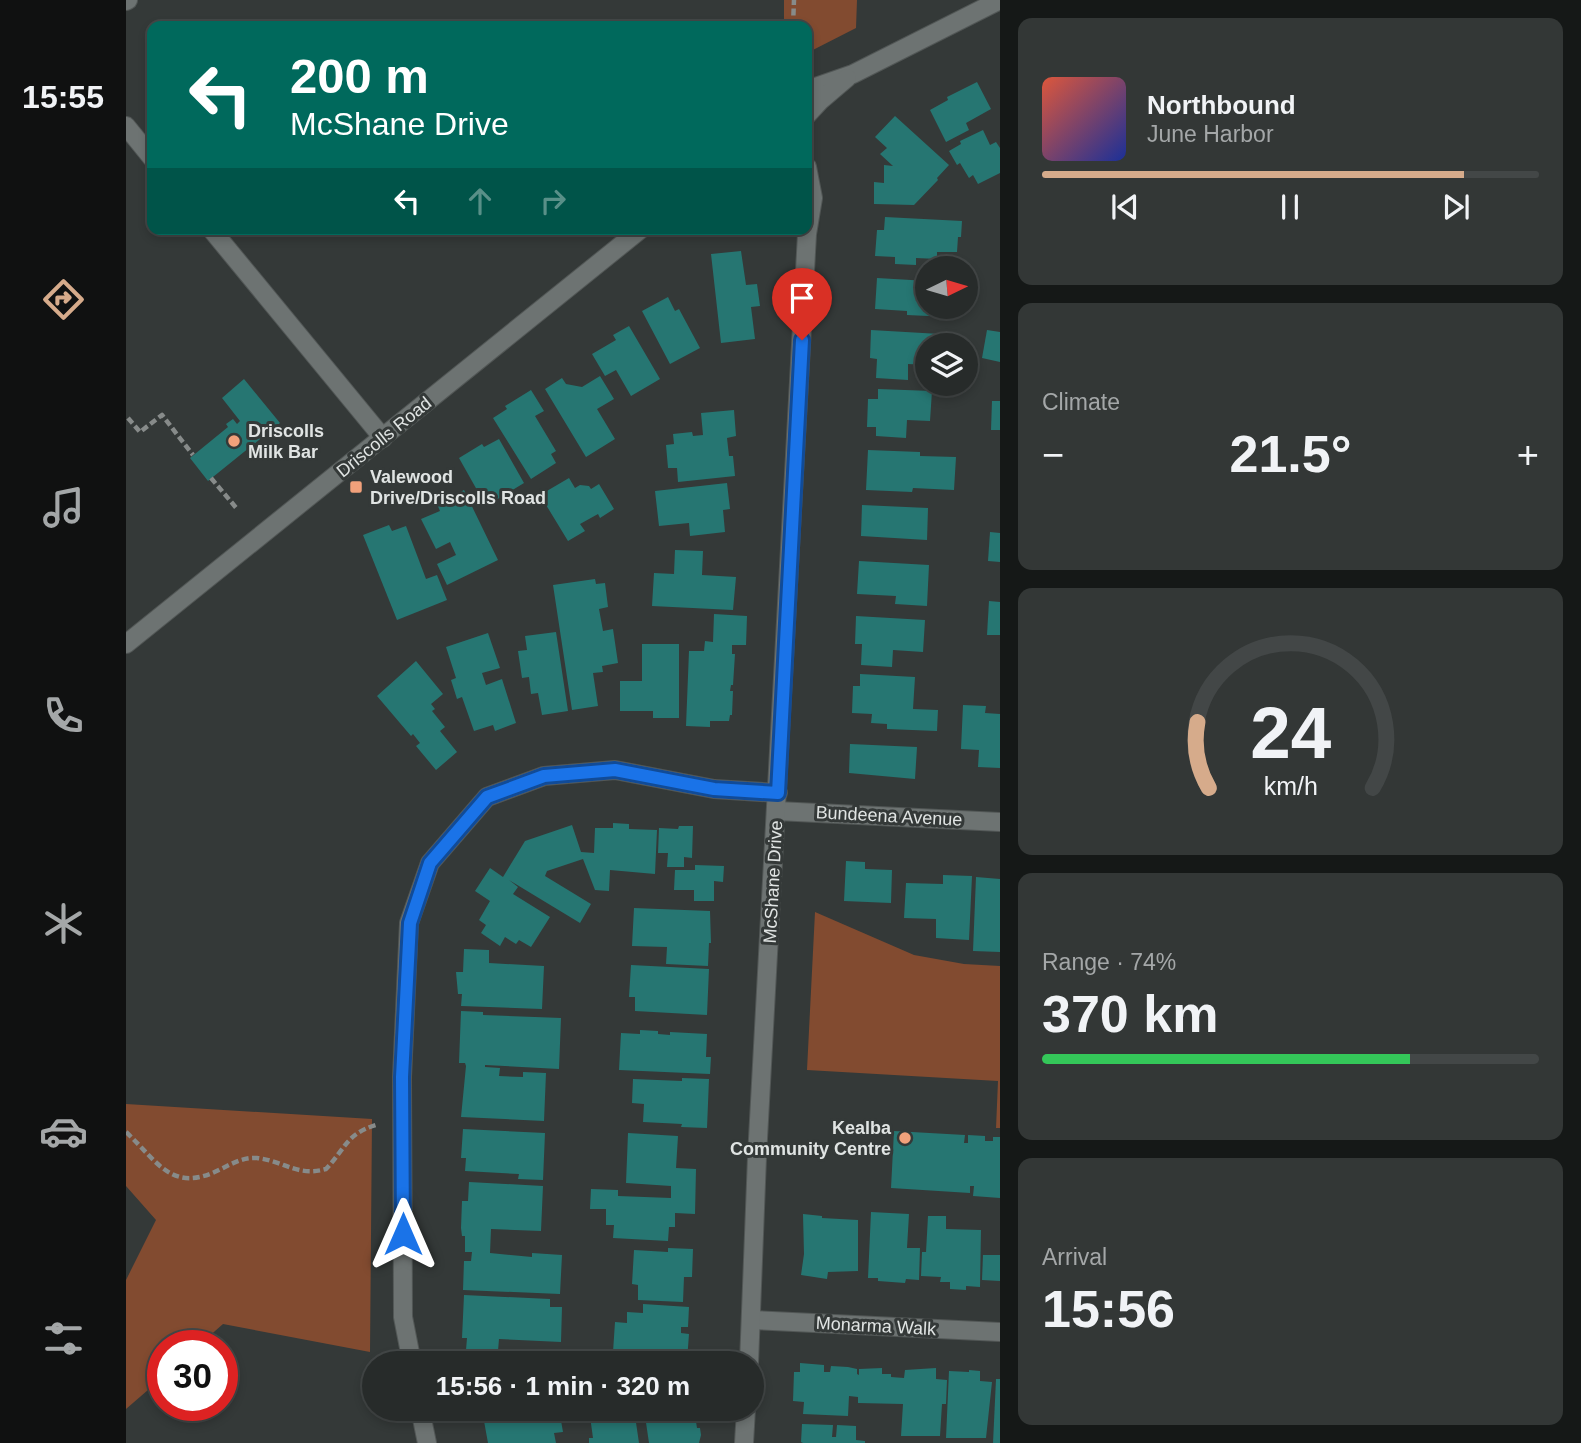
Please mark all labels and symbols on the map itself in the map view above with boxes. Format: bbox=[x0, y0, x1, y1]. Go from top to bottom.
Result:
north arrow bbox=[915, 256, 978, 318]
pin bbox=[772, 268, 832, 340]
street label: Driscolls Road bbox=[333, 393, 435, 481]
place label: Driscolls Milk Bar bbox=[248, 421, 324, 462]
marker: Driscolls Milk Bar bbox=[226, 433, 242, 449]
place label: Valewood Drive/Driscolls Road bbox=[370, 467, 546, 508]
marker: Valewood Drive/Driscolls Road bbox=[348, 479, 364, 495]
street label: Bundeena Avenue bbox=[815, 802, 963, 830]
street label: McShane Drive bbox=[760, 820, 786, 944]
place label: Kealba Community Centre bbox=[730, 1118, 892, 1159]
marker: Kealba Community Centre bbox=[897, 1130, 913, 1146]
position arrow bbox=[366, 1197, 440, 1271]
street label: Monarma Walk bbox=[815, 1313, 938, 1339]
speed limit sign: 30 bbox=[147, 1330, 238, 1421]

